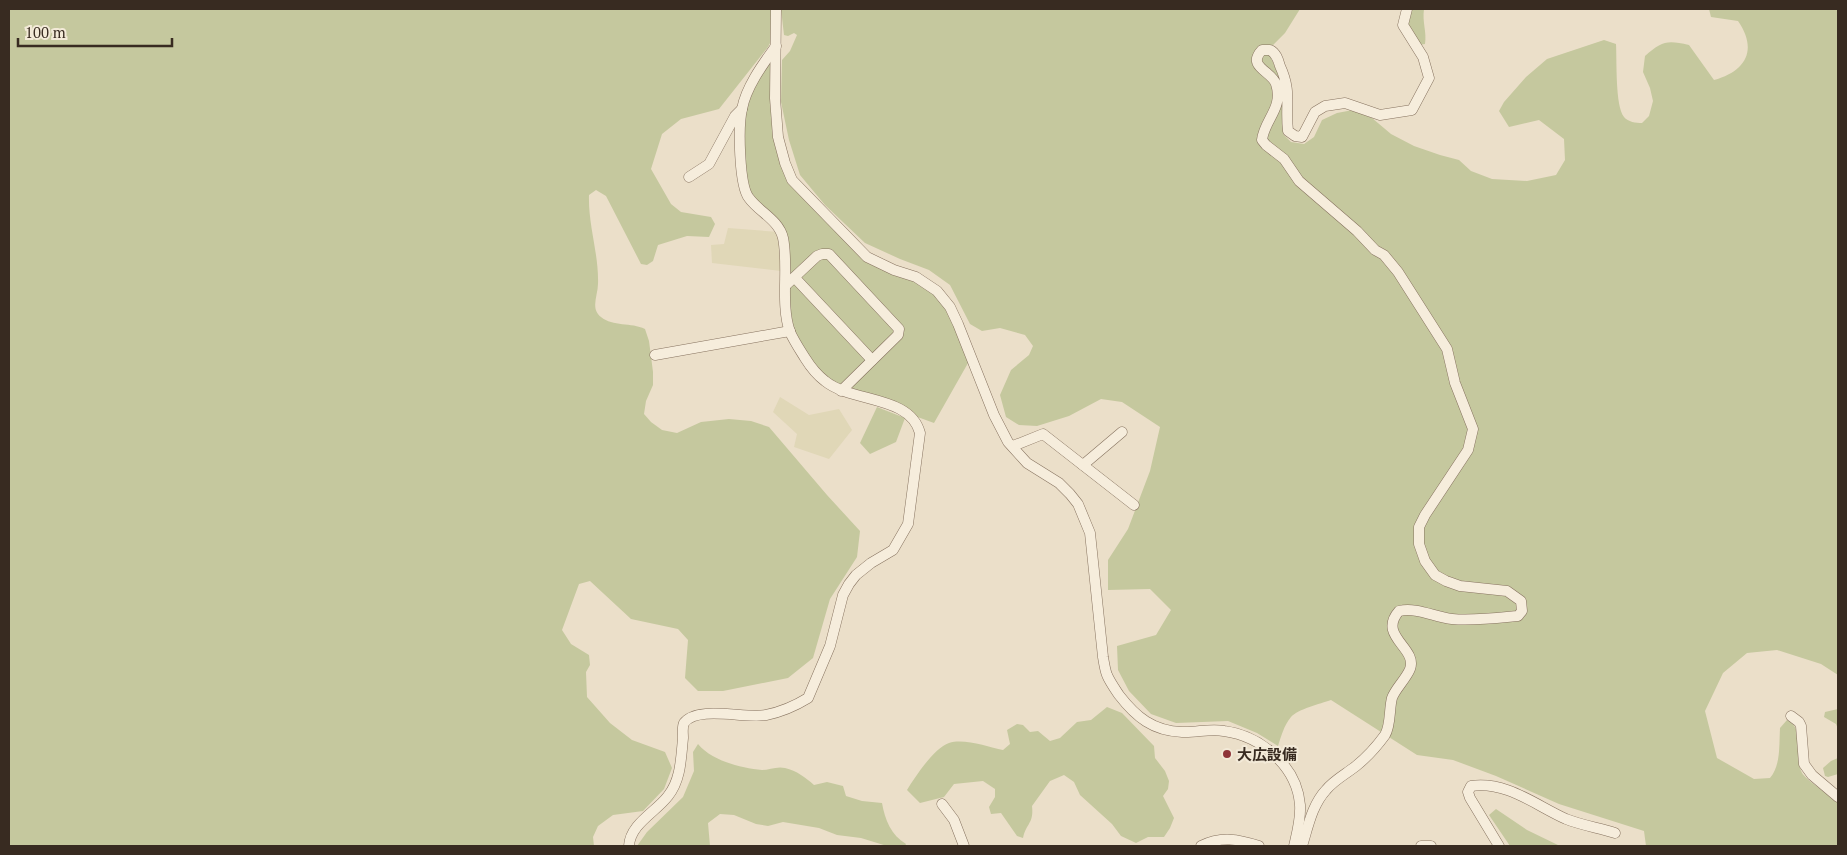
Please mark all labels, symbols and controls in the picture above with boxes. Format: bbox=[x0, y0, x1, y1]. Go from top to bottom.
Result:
scale bar bbox=[18, 15, 171, 47]
text: 100 m bbox=[25, 22, 66, 42]
place label: 大広設備 bbox=[1237, 744, 1297, 764]
marker: 大広設備 bbox=[1221, 748, 1233, 760]

